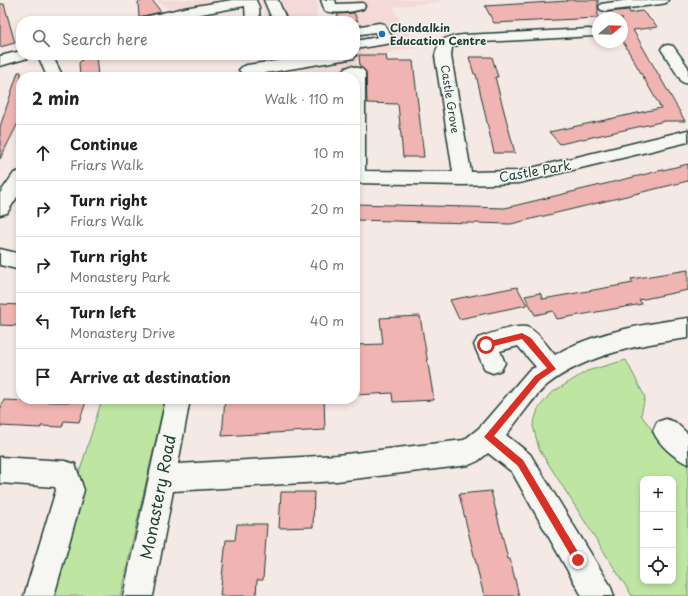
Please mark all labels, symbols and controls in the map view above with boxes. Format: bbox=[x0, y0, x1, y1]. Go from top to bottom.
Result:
north arrow bbox=[592, 12, 628, 48]
search box bbox=[16, 16, 360, 60]
place label: Clondalkin Education Centre bbox=[390, 19, 486, 49]
icon: search bbox=[30, 27, 52, 49]
text: Search here bbox=[62, 27, 148, 50]
marker: Clondalkin Education Centre bbox=[377, 29, 387, 39]
street label: Castle Grove bbox=[437, 64, 464, 134]
text: 2 min bbox=[32, 85, 79, 111]
text: Walk · 110 m bbox=[265, 89, 344, 108]
text: Continue bbox=[70, 132, 138, 155]
icon: ahead bbox=[32, 142, 54, 164]
text: 10 m bbox=[314, 143, 344, 162]
text: Friars Walk bbox=[70, 155, 144, 174]
street label: Castle Park bbox=[497, 155, 573, 186]
text: Turn right bbox=[70, 188, 147, 211]
icon: right bbox=[32, 198, 54, 220]
text: 20 m bbox=[310, 199, 344, 218]
text: Friars Walk bbox=[70, 211, 144, 230]
text: Turn right bbox=[70, 244, 147, 267]
icon: right bbox=[32, 254, 54, 276]
text: 40 m bbox=[310, 255, 344, 274]
text: Monastery Park bbox=[70, 267, 170, 286]
text: Turn left bbox=[70, 300, 136, 323]
icon: left bbox=[32, 310, 54, 332]
text: 40 m bbox=[310, 311, 344, 330]
text: Monastery Drive bbox=[70, 323, 175, 342]
route start bbox=[477, 336, 495, 354]
text: Arrive at destination bbox=[70, 365, 231, 388]
icon: arrive bbox=[32, 366, 54, 388]
street label: Monastery Road bbox=[133, 433, 181, 561]
map controls bbox=[640, 476, 676, 584]
button: + bbox=[640, 476, 676, 512]
button: − bbox=[640, 512, 676, 548]
button: locate bbox=[640, 548, 676, 584]
route end bbox=[569, 551, 587, 569]

